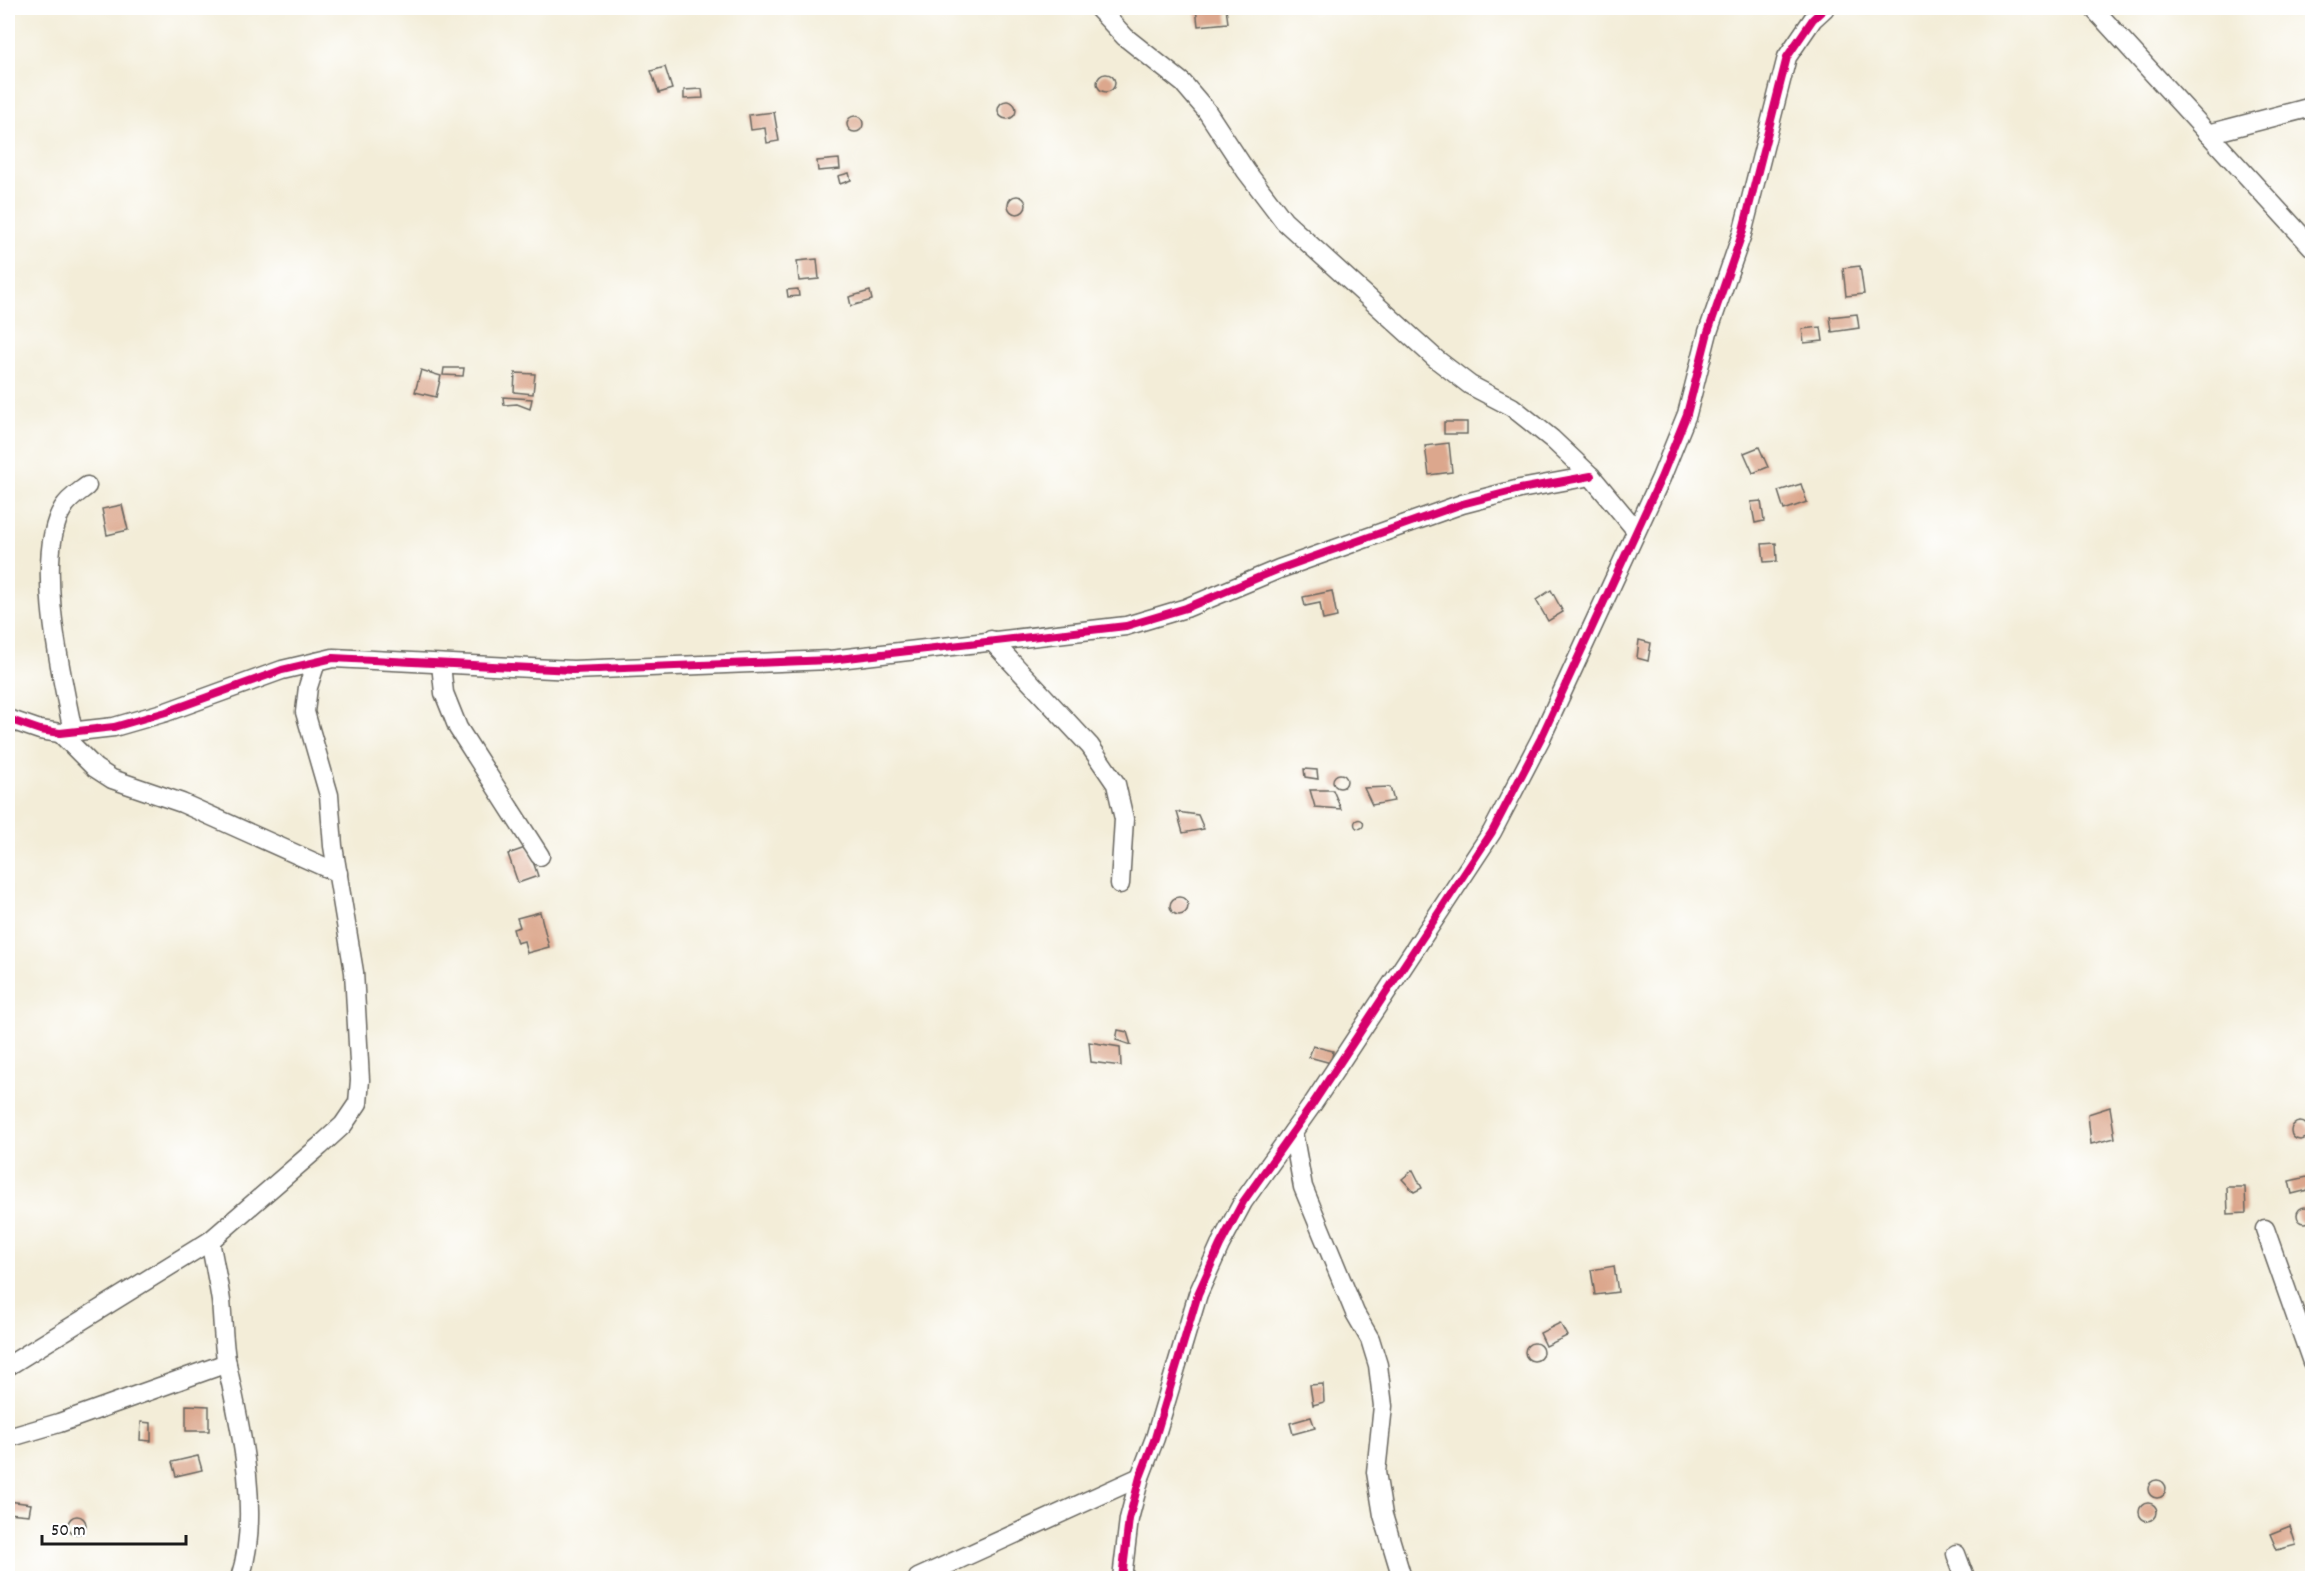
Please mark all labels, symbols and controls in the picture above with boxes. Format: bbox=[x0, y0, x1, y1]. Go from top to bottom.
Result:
scale bar bbox=[42, 1508, 186, 1546]
text: 50 m bbox=[51, 1519, 86, 1544]

